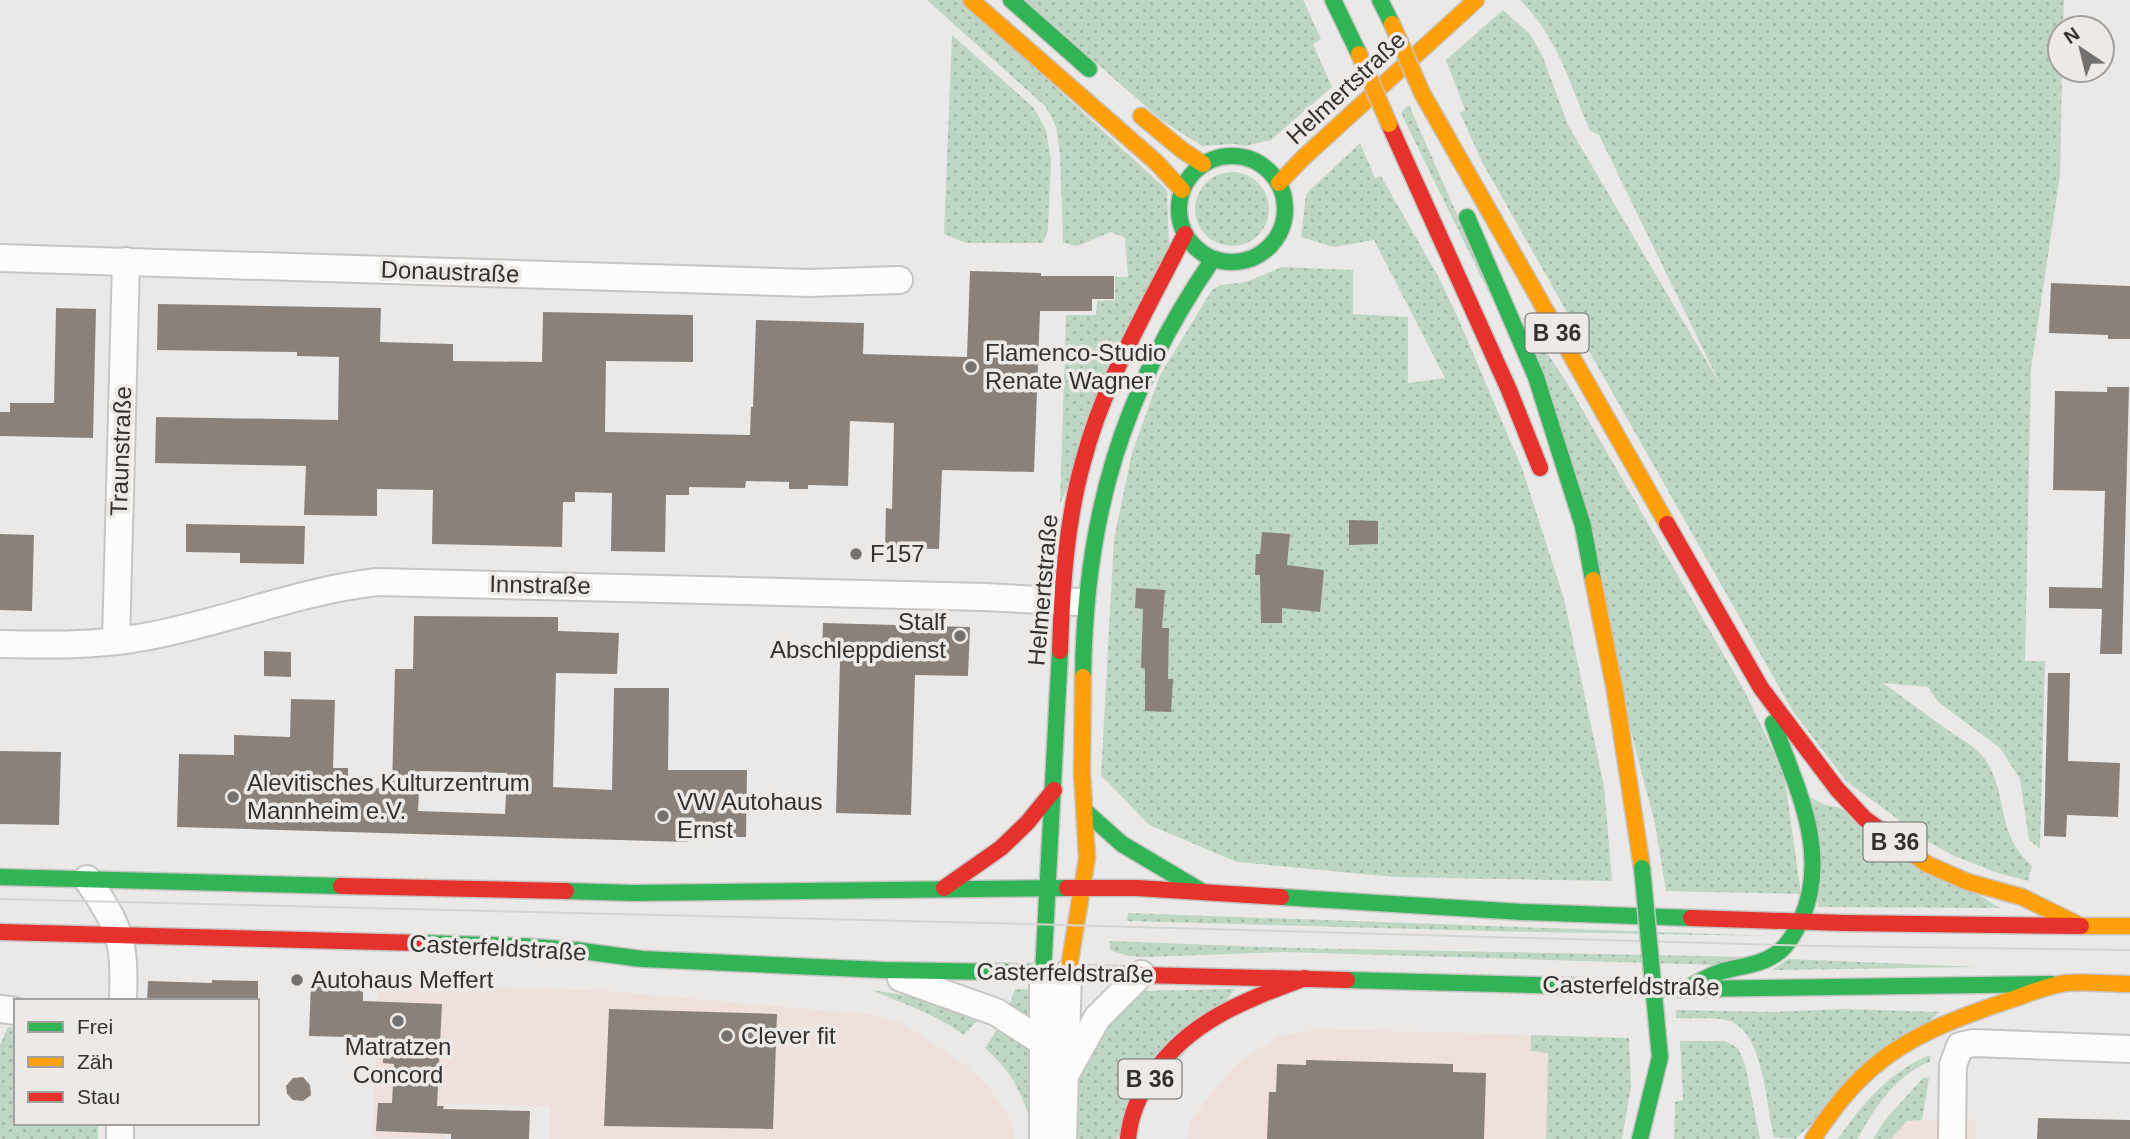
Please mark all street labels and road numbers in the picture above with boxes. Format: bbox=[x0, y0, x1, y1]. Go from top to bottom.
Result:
street label: Helmertstraße bbox=[1281, 26, 1410, 149]
street label: Donaustraße bbox=[380, 256, 520, 287]
road number: B 36 bbox=[1526, 314, 1588, 352]
street label: Traunstraße bbox=[105, 386, 136, 516]
street label: Helmertstraße bbox=[1022, 513, 1063, 667]
street label: Innstraße bbox=[489, 570, 591, 599]
road number: B 36 bbox=[1864, 822, 1926, 862]
street label: Casterfeldstraße bbox=[409, 929, 587, 966]
street label: Casterfeldstraße bbox=[976, 957, 1154, 988]
street label: Casterfeldstraße bbox=[1542, 970, 1720, 1001]
road number: B 36 bbox=[1118, 1060, 1182, 1098]

